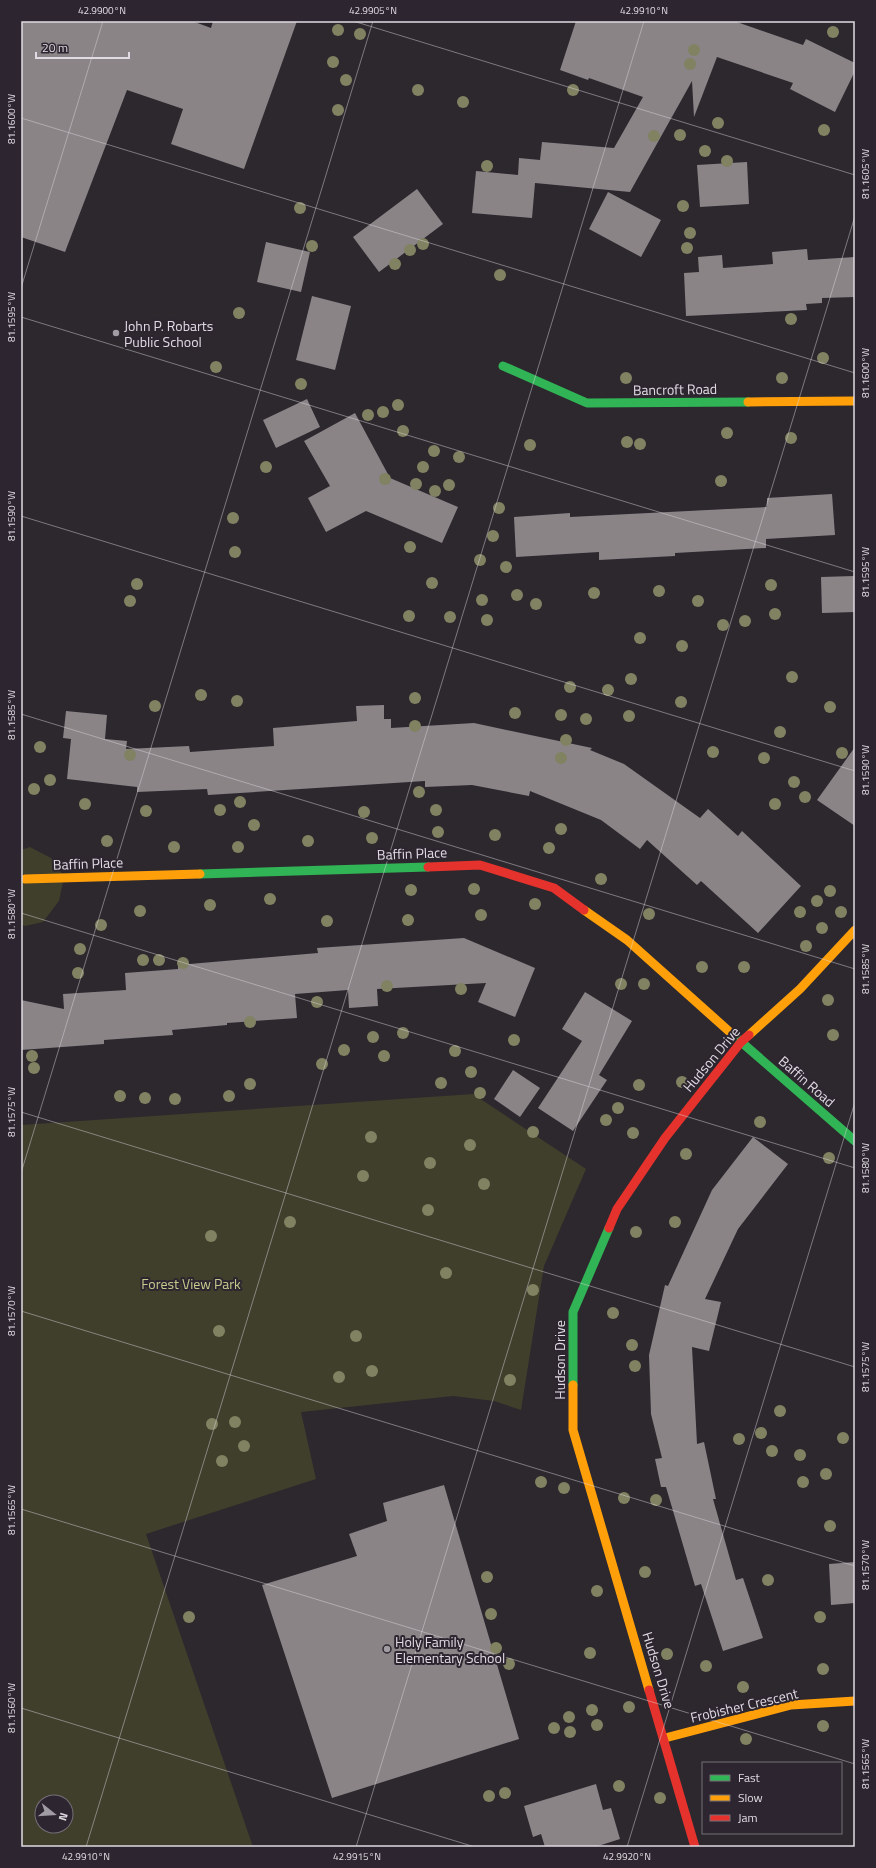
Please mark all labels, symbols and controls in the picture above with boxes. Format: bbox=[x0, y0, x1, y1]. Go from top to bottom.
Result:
text: 42.9900°N bbox=[78, 3, 126, 18]
text: 42.9905°N bbox=[349, 3, 397, 18]
text: 42.9910°N bbox=[620, 3, 668, 18]
scale bar bbox=[36, 34, 129, 60]
text: 20 m bbox=[42, 38, 68, 57]
text: 81.1600°W bbox=[4, 94, 19, 144]
text: 81.1605°W bbox=[858, 149, 873, 199]
text: 81.1595°W bbox=[4, 292, 19, 342]
place label: John P. Robarts Public School bbox=[124, 315, 213, 352]
marker: John P. Robarts Public School bbox=[111, 328, 121, 338]
text: 81.1600°W bbox=[858, 348, 873, 398]
street label: Bancroft Road bbox=[633, 378, 717, 400]
text: 81.1590°W bbox=[4, 491, 19, 541]
text: 81.1595°W bbox=[858, 547, 873, 597]
text: 81.1585°W bbox=[4, 690, 19, 740]
text: 81.1590°W bbox=[858, 745, 873, 795]
street label: Baffin Place bbox=[377, 841, 447, 865]
street label: Baffin Place bbox=[53, 851, 123, 875]
text: 81.1580°W bbox=[4, 889, 19, 939]
text: 81.1585°W bbox=[858, 944, 873, 994]
street label: Hudson Drive bbox=[677, 1022, 745, 1096]
street label: Baffin Road bbox=[774, 1050, 840, 1112]
text: 81.1575°W bbox=[4, 1087, 19, 1137]
text: 81.1580°W bbox=[858, 1143, 873, 1193]
park label: Forest View Park bbox=[141, 1273, 241, 1294]
text: 81.1570°W bbox=[4, 1286, 19, 1336]
street label: Hudson Drive bbox=[549, 1320, 570, 1400]
text: 81.1575°W bbox=[858, 1342, 873, 1392]
text: 81.1565°W bbox=[4, 1485, 19, 1535]
text: 81.1570°W bbox=[858, 1540, 873, 1590]
street label: Hudson Drive bbox=[637, 1629, 681, 1711]
place label: Holy Family Elementary School bbox=[395, 1631, 505, 1668]
marker: Holy Family Elementary School bbox=[382, 1644, 392, 1654]
street label: Frobisher Crescent bbox=[688, 1682, 800, 1728]
text: 81.1560°W bbox=[4, 1683, 19, 1733]
text: 81.1565°W bbox=[858, 1739, 873, 1789]
legend bbox=[702, 1762, 842, 1834]
text: Fast bbox=[738, 1768, 761, 1787]
text: Slow bbox=[738, 1788, 763, 1807]
north arrow bbox=[34, 1794, 74, 1834]
text: Jam bbox=[738, 1808, 758, 1827]
text: N bbox=[55, 1811, 72, 1823]
text: 42.9910°N bbox=[62, 1849, 110, 1864]
text: 42.9915°N bbox=[333, 1849, 381, 1864]
text: 42.9920°N bbox=[603, 1849, 651, 1864]

